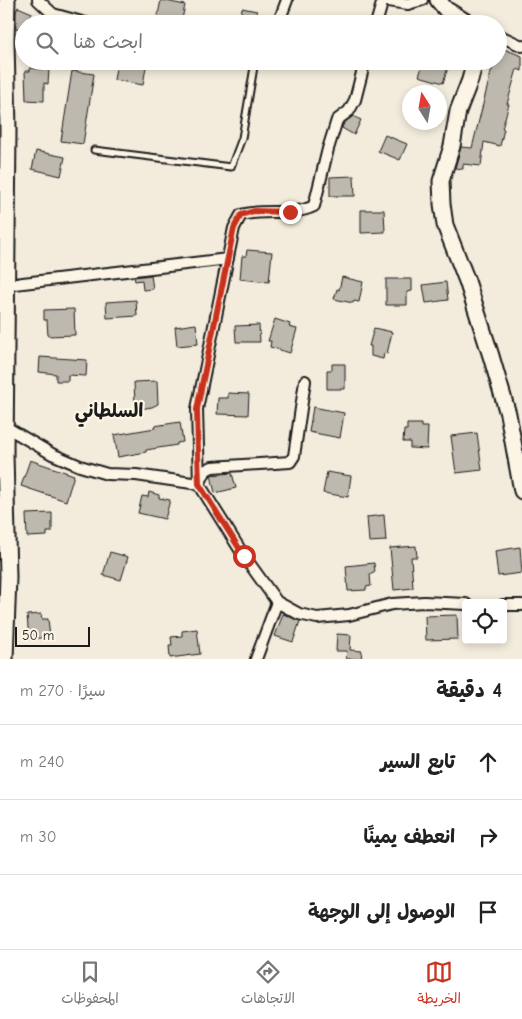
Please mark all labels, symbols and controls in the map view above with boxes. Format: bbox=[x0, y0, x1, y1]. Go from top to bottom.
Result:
search box bbox=[15, 15, 507, 70]
icon: search bbox=[33, 29, 61, 57]
text: ابحث هنا bbox=[73, 31, 143, 53]
north arrow bbox=[402, 85, 447, 130]
route end bbox=[279, 201, 302, 224]
district label: السلطاني bbox=[75, 400, 143, 427]
route start bbox=[233, 545, 256, 568]
map controls bbox=[462, 599, 507, 644]
button: locate bbox=[462, 599, 507, 644]
scale bar bbox=[15, 624, 90, 647]
text: 50 m bbox=[22, 627, 54, 644]
text: 4 دقيقة bbox=[436, 678, 502, 702]
text: سيرًا · 270 m bbox=[20, 682, 106, 700]
icon: ahead bbox=[474, 748, 502, 776]
text: تابع السير bbox=[381, 751, 455, 773]
text: 240 m bbox=[20, 753, 64, 771]
icon: right bbox=[474, 823, 502, 851]
text: انعطف يمينًا bbox=[363, 826, 455, 848]
text: 30 m bbox=[20, 828, 56, 846]
icon: arrive bbox=[474, 898, 502, 926]
text: الوصول إلى الوجهة bbox=[308, 901, 455, 923]
tab: المحفوظات bbox=[61, 958, 119, 1011]
tab: الاتجاهات bbox=[241, 958, 295, 1011]
tab: الخريطة bbox=[417, 958, 461, 1011]

